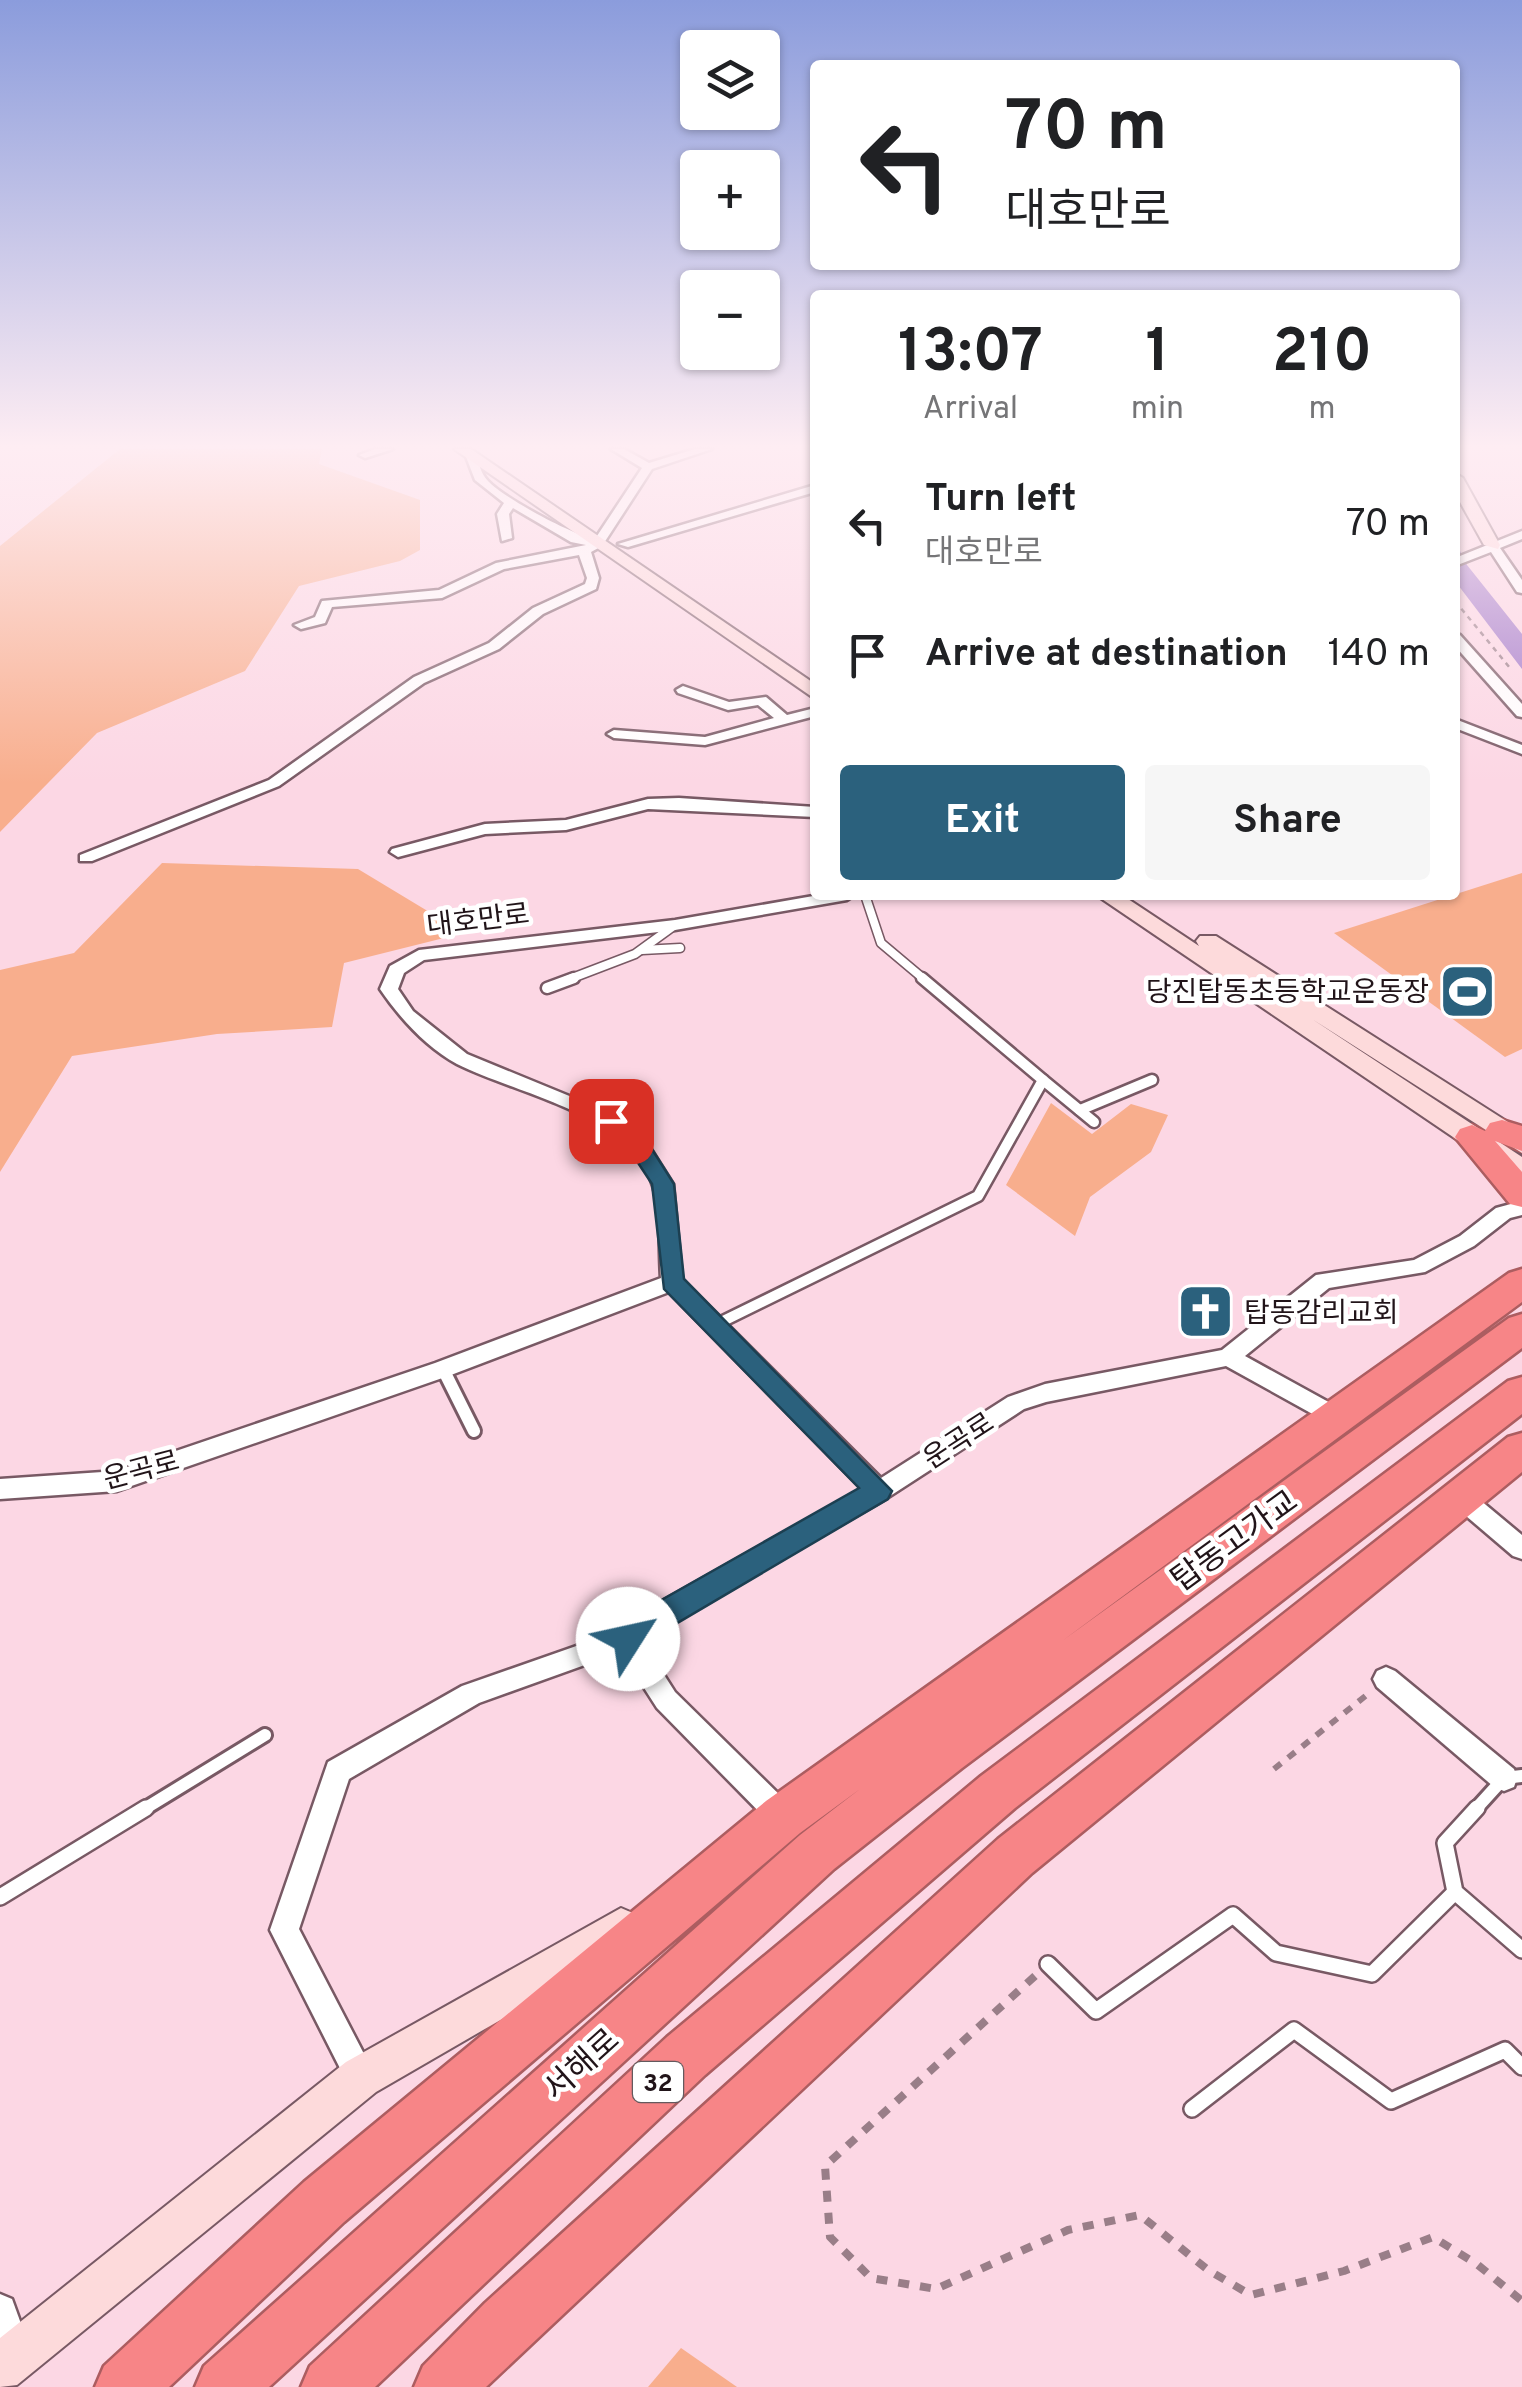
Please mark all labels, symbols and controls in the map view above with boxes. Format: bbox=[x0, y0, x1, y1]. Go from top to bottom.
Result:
map controls bbox=[680, 30, 780, 370]
button: layers bbox=[680, 30, 780, 130]
text: 70 m bbox=[1005, 86, 1168, 175]
icon: left bbox=[840, 100, 970, 230]
button: + bbox=[680, 150, 780, 250]
text: 대호만로 bbox=[1005, 185, 1171, 242]
button: − bbox=[680, 270, 780, 370]
text: 13:07 bbox=[898, 317, 1043, 393]
text: 1 bbox=[1145, 317, 1169, 393]
text: 210 bbox=[1272, 317, 1372, 393]
text: Arrival bbox=[923, 390, 1018, 430]
text: min bbox=[1131, 390, 1184, 430]
text: m bbox=[1308, 390, 1336, 430]
text: Turn left bbox=[925, 476, 1077, 525]
icon: left bbox=[840, 498, 895, 553]
text: 70 m bbox=[1346, 501, 1430, 550]
text: 대호만로 bbox=[925, 534, 1043, 574]
icon: arrive bbox=[840, 628, 895, 683]
text: Arrive at destination bbox=[925, 631, 1288, 680]
text: 140 m bbox=[1327, 631, 1430, 680]
button: Exit bbox=[840, 765, 1125, 880]
button: Share bbox=[1145, 765, 1430, 880]
street label: 대호만로 bbox=[425, 898, 532, 946]
sports icon: 당진탑동초등학교운동장 bbox=[1438, 961, 1498, 1021]
place label: 당진탑동초등학교운동장 bbox=[1146, 976, 1429, 1012]
pin bbox=[569, 1079, 654, 1164]
icon: arrive bbox=[584, 1094, 639, 1149]
church icon: 탑동감리교회 bbox=[1175, 1282, 1235, 1342]
place label: 탑동감리교회 bbox=[1244, 1297, 1399, 1333]
street label: 운곡로 bbox=[917, 1406, 1002, 1479]
street label: 운곡로 bbox=[100, 1445, 184, 1499]
street label: 탑동고가교 bbox=[1164, 1483, 1307, 1602]
position arrow bbox=[576, 1587, 680, 1691]
street label: 서해로 bbox=[537, 2022, 629, 2111]
road number: 32 bbox=[633, 2062, 683, 2102]

